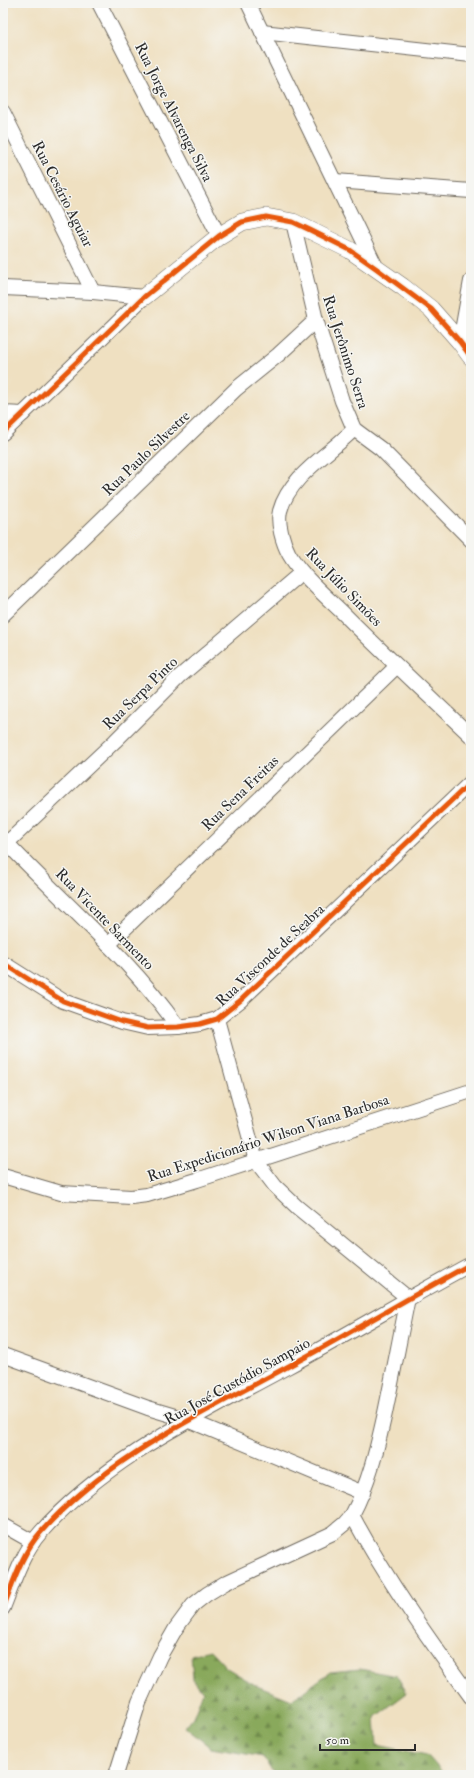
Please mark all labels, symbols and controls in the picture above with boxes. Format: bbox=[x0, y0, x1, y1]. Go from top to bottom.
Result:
street label: Rua Jorge Alvarenga Silva bbox=[129, 39, 217, 186]
street label: Rua Cesário Aguiar bbox=[28, 138, 98, 251]
street label: Rua Jerônimo Serra bbox=[317, 293, 373, 412]
street label: Rua Paulo Silvestre bbox=[99, 407, 194, 500]
street label: Rua Júlio Simões bbox=[301, 544, 386, 631]
street label: Rua Serpa Pinto bbox=[99, 653, 183, 735]
street label: Rua Sena Freitas bbox=[198, 752, 283, 835]
street label: Rua Vicente Sarmento bbox=[51, 865, 158, 974]
street label: Rua Visconde de Seabra bbox=[212, 900, 329, 1011]
street label: Rua Expedicionário Wilson Viana Barbosa bbox=[145, 1090, 392, 1188]
street label: Rua José Custódio Sampaio bbox=[161, 1333, 314, 1430]
scale bar bbox=[320, 1726, 415, 1752]
text: 50 m bbox=[326, 1733, 350, 1748]

